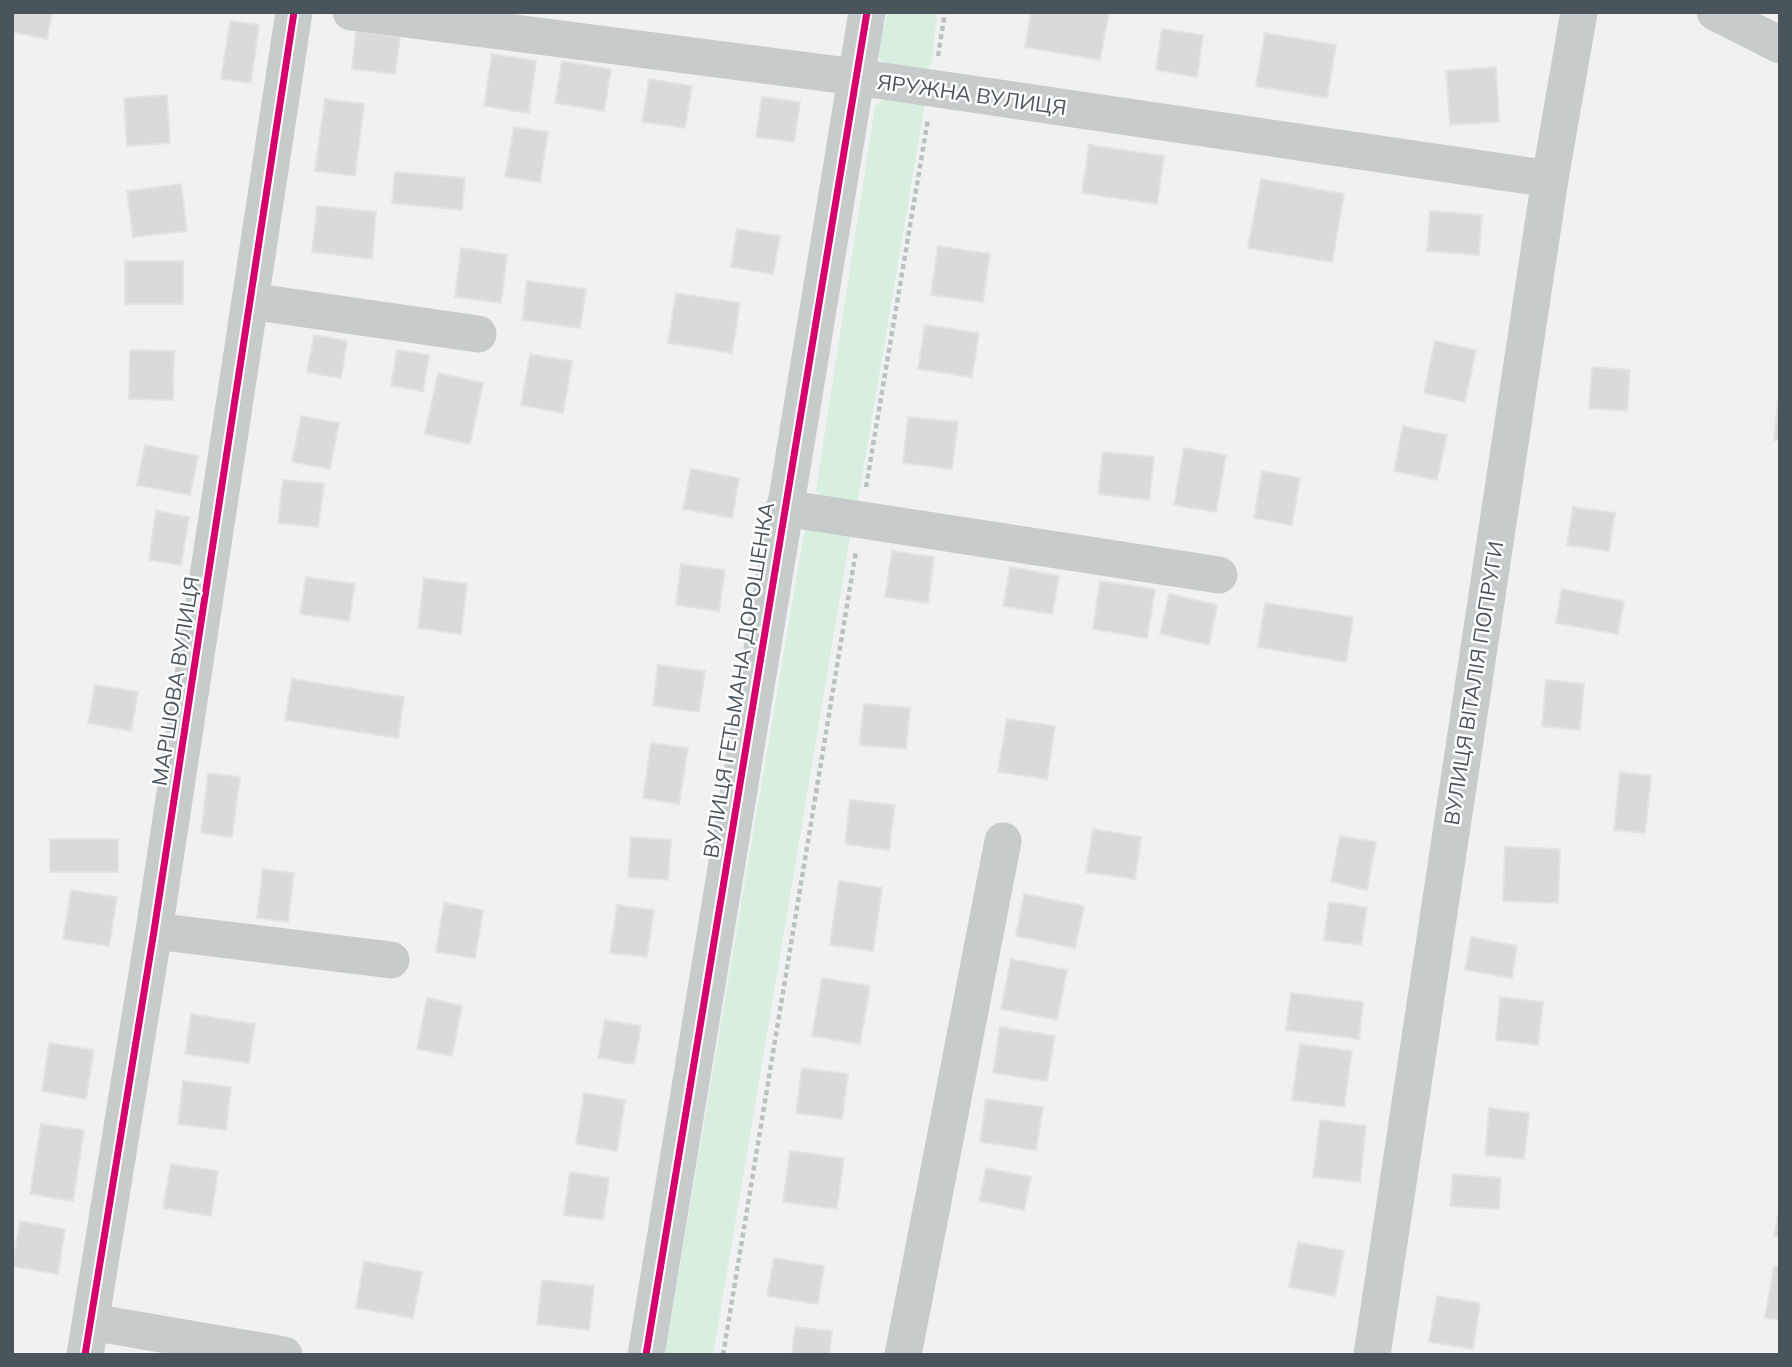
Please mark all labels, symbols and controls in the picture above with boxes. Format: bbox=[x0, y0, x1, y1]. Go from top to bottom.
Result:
street label: ЯРУЖНА ВУЛИЦЯ bbox=[876, 68, 1068, 120]
street label: ВУЛИЦЯ ГЕТЬМАНА ДОРОШЕНКА bbox=[697, 500, 779, 860]
street label: ВУЛИЦЯ ВІТАЛІЯ ПОПРУГИ bbox=[1438, 539, 1508, 827]
street label: МАРШОВА ВУЛИЦЯ bbox=[146, 574, 204, 788]

